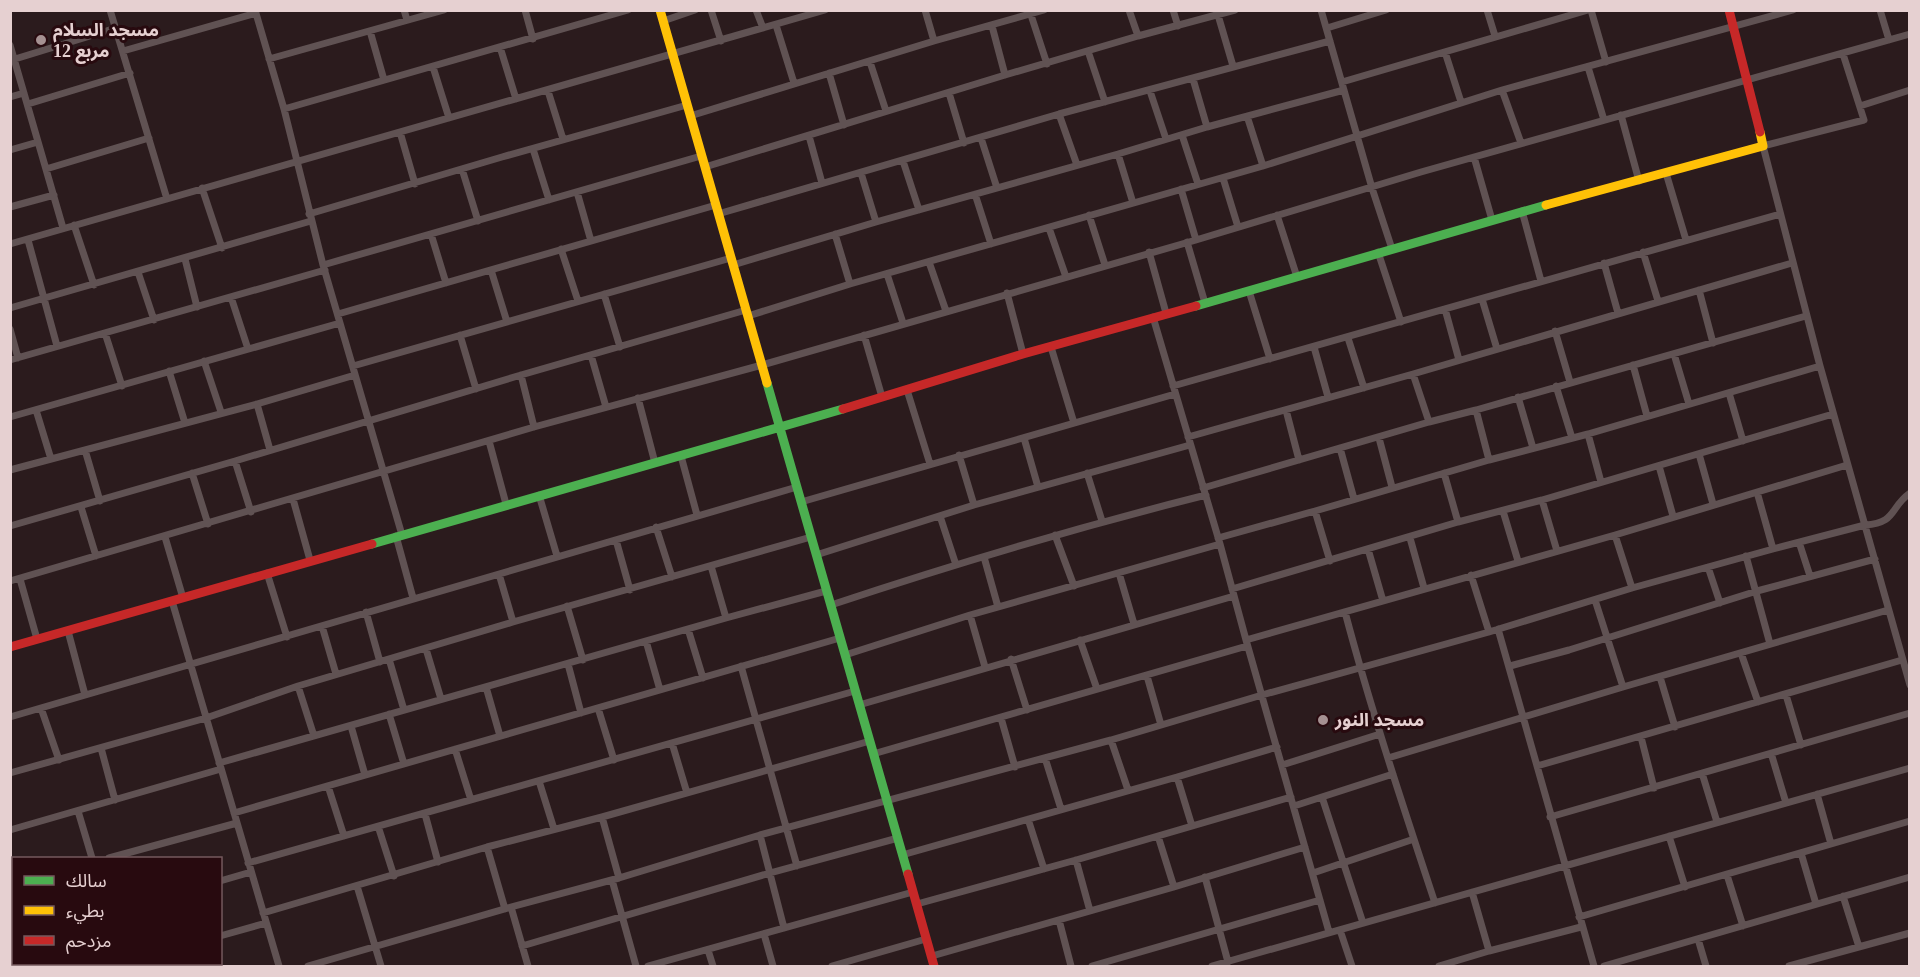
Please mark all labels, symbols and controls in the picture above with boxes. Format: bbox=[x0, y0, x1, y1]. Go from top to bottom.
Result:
place label: مسجد السلام مربع 12 bbox=[53, 20, 159, 64]
marker: مسجد السلام مربع 12 bbox=[34, 33, 48, 47]
place label: مسجد النور bbox=[1334, 710, 1424, 731]
marker: مسجد النور bbox=[1316, 713, 1330, 727]
legend bbox=[12, 857, 222, 965]
text: سالك bbox=[66, 871, 107, 891]
text: بطيء bbox=[66, 901, 104, 924]
text: مزدحم bbox=[66, 931, 111, 954]

